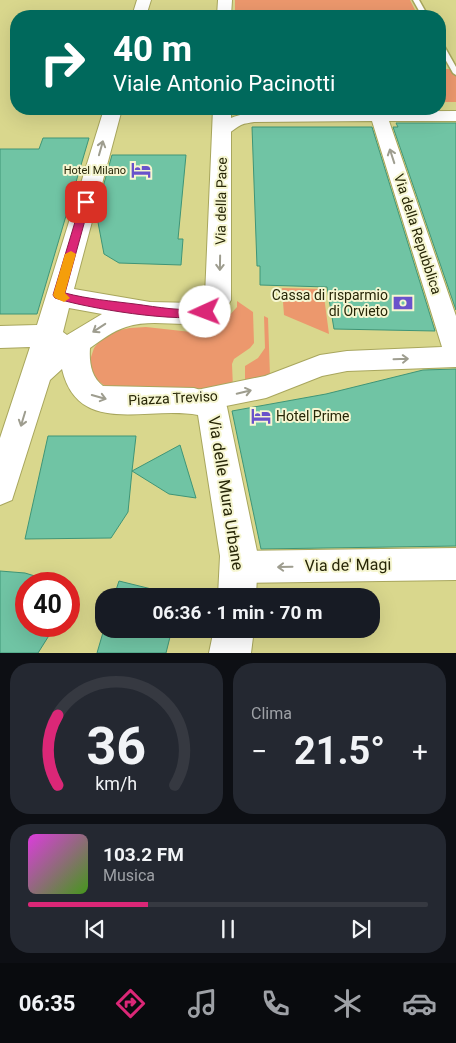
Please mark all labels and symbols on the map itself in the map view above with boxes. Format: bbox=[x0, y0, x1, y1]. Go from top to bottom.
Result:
one-way arrow bbox=[97, 140, 107, 156]
one-way arrow bbox=[387, 148, 396, 164]
street label: Via della Pace bbox=[212, 157, 230, 245]
hotel icon: Hotel Milano bbox=[130, 159, 152, 181]
place label: Hotel Milano bbox=[64, 164, 126, 177]
street label: Via della Repubblica bbox=[391, 172, 445, 296]
pin bbox=[65, 181, 107, 223]
one-way arrow bbox=[215, 255, 224, 271]
position arrow bbox=[178, 285, 230, 337]
place label: Cassa di risparmio di Orvieto bbox=[272, 287, 388, 319]
bank icon: Cassa di risparmio di Orvieto bbox=[392, 292, 414, 314]
one-way arrow bbox=[92, 322, 106, 333]
one-way arrow bbox=[393, 354, 409, 363]
one-way arrow bbox=[235, 387, 251, 396]
street label: Piazza Treviso bbox=[128, 388, 218, 408]
one-way arrow bbox=[91, 393, 107, 402]
hotel icon: Hotel Prime bbox=[250, 405, 272, 427]
place label: Hotel Prime bbox=[276, 408, 350, 424]
one-way arrow bbox=[18, 411, 28, 427]
street label: Via delle Mura Urbane bbox=[204, 415, 248, 571]
street label: Via de' Magi bbox=[305, 555, 391, 575]
one-way arrow bbox=[277, 562, 294, 572]
speed limit sign: 40 bbox=[15, 572, 80, 637]

